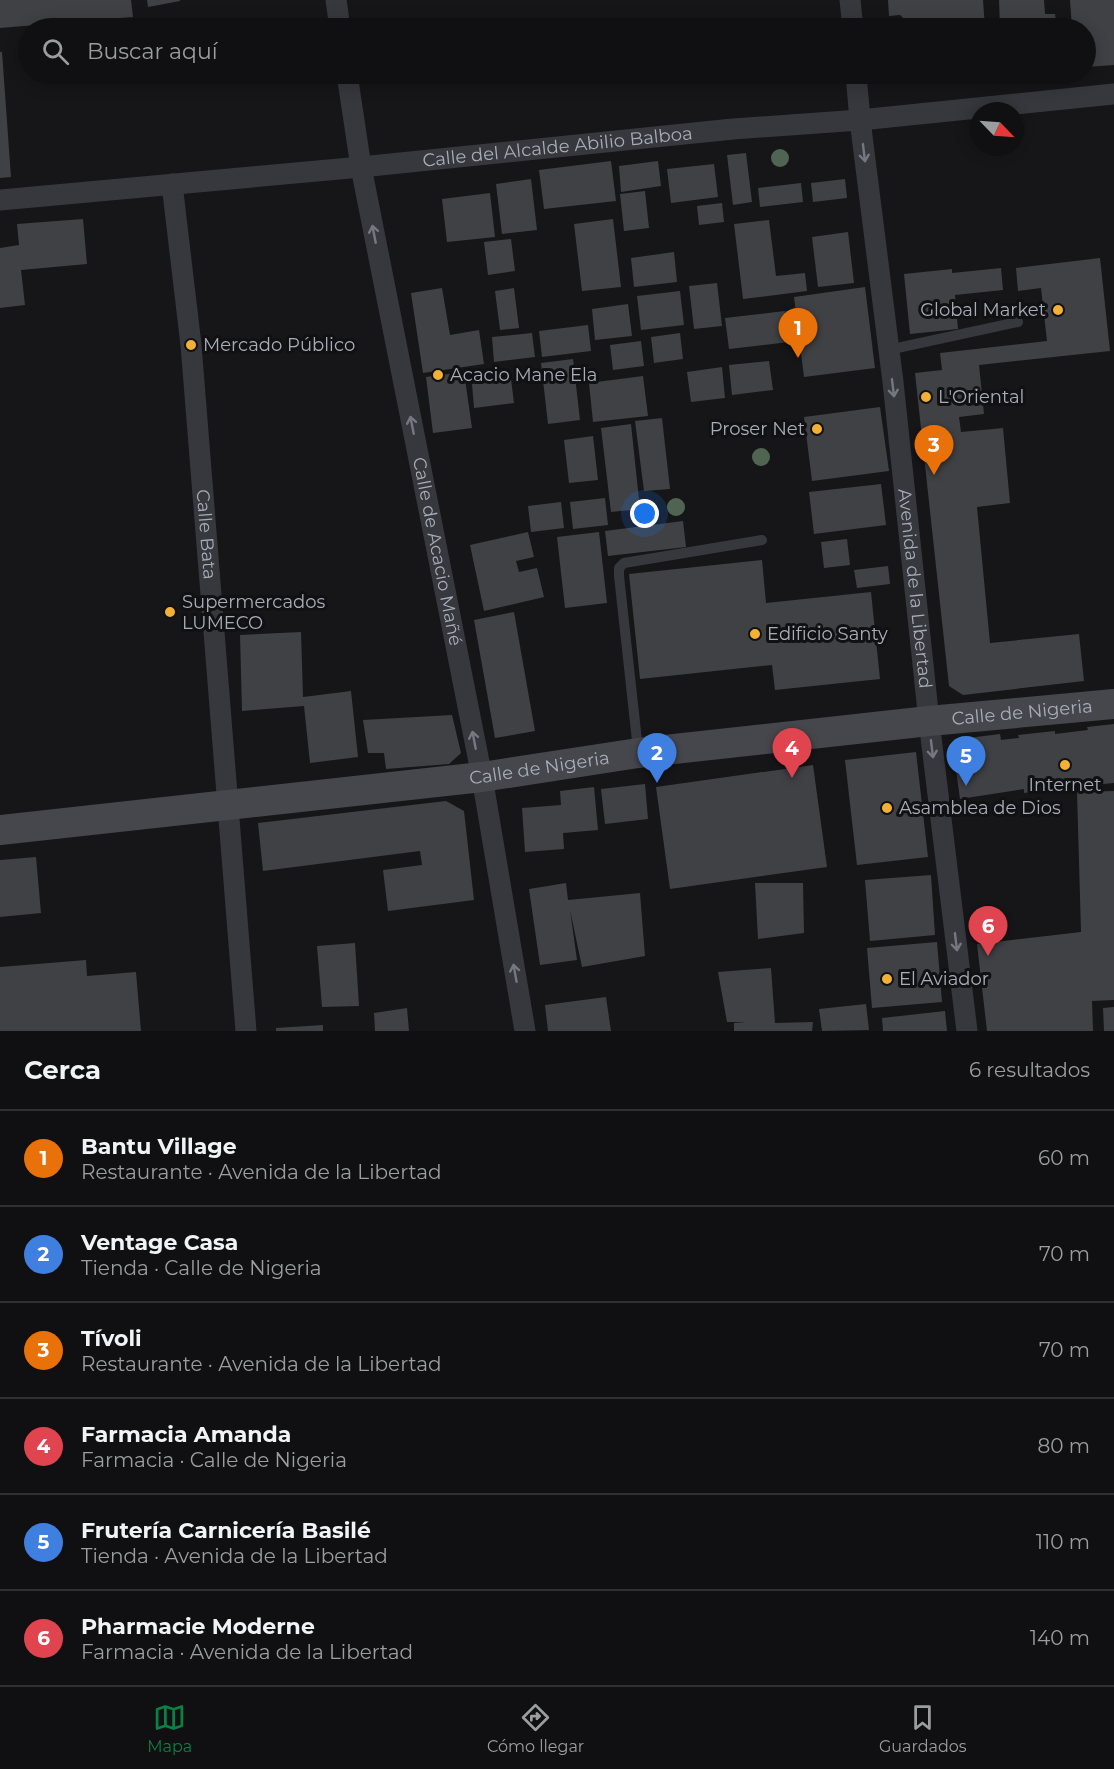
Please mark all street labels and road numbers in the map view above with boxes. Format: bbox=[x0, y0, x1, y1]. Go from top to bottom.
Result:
street label: Calle del Alcalde Abilio Balboa bbox=[421, 122, 693, 172]
street label: Calle de Acacio Mañé bbox=[408, 455, 467, 648]
street label: Avenida de la Libertad bbox=[893, 487, 937, 690]
street label: Calle Bata bbox=[192, 488, 221, 580]
street label: Calle de Nigeria bbox=[951, 695, 1094, 730]
street label: Calle de Nigeria bbox=[468, 747, 611, 789]

